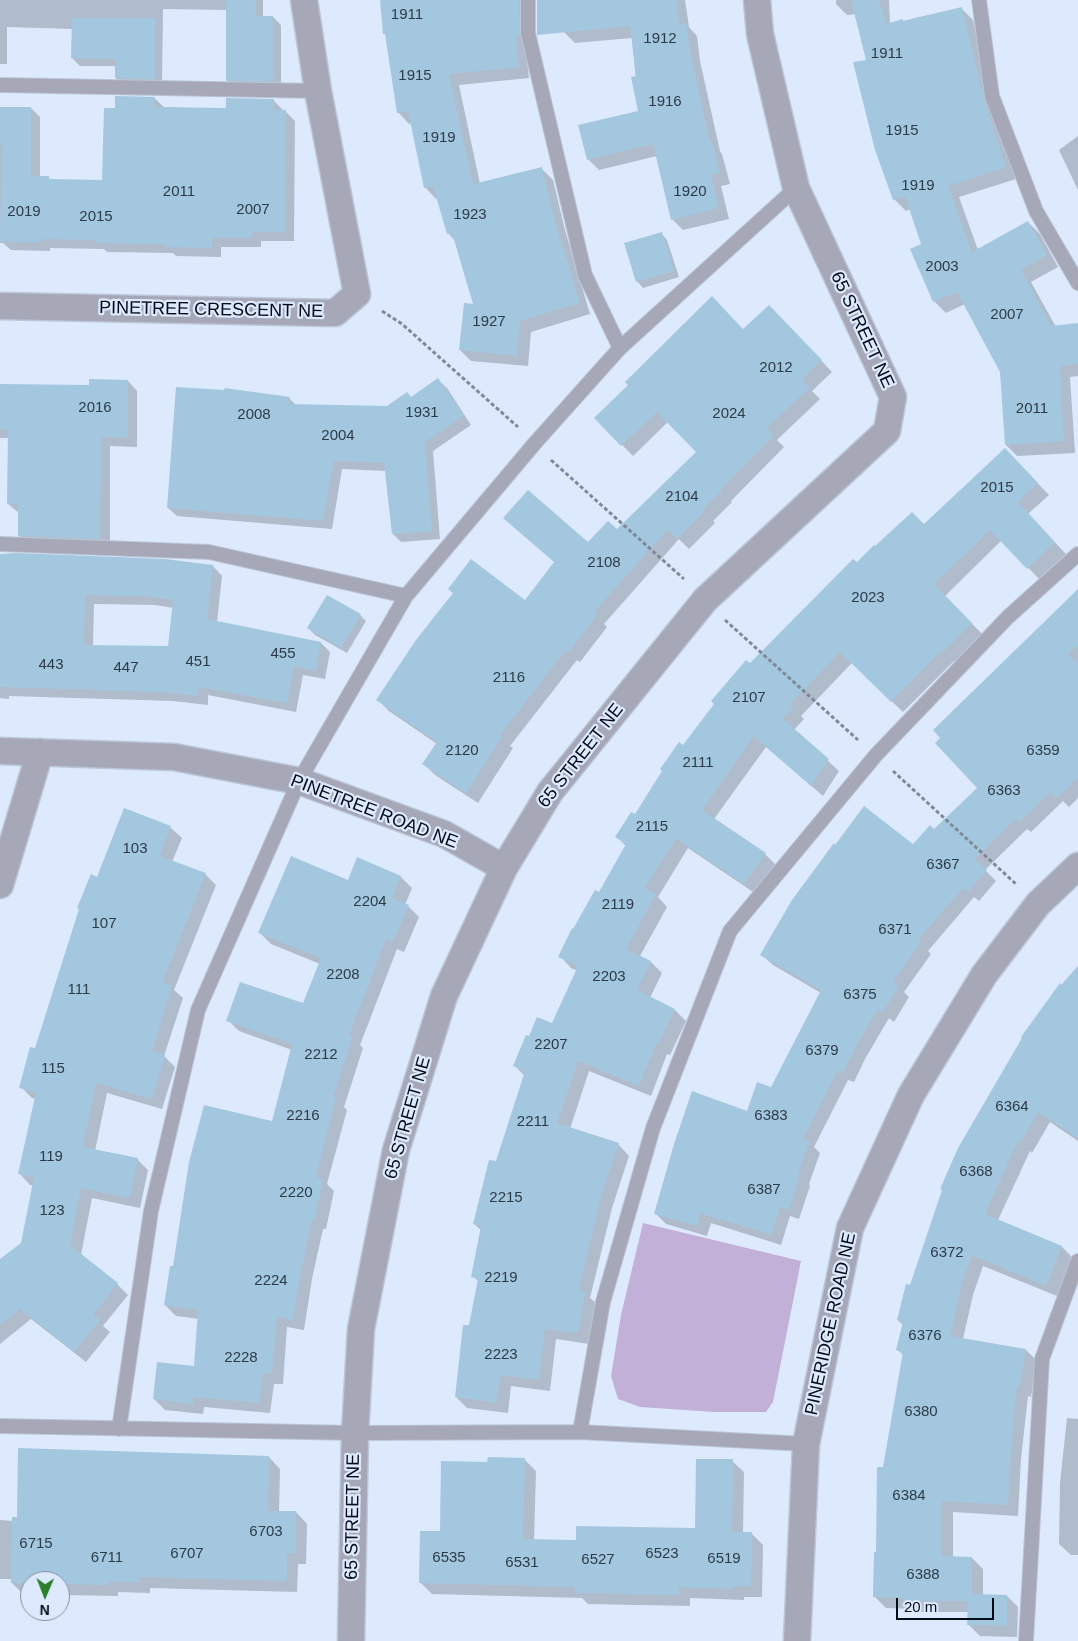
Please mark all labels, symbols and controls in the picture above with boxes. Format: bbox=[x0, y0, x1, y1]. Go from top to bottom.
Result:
house number: 1911 bbox=[391, 6, 423, 24]
house number: 1912 bbox=[643, 30, 677, 48]
house number: 1911 bbox=[871, 45, 903, 63]
house number: 1915 bbox=[398, 67, 432, 85]
house number: 1916 bbox=[648, 93, 682, 111]
house number: 1915 bbox=[885, 122, 919, 140]
house number: 1919 bbox=[422, 129, 456, 147]
house number: 1919 bbox=[901, 177, 935, 195]
house number: 2011 bbox=[163, 183, 195, 201]
house number: 1920 bbox=[673, 183, 707, 201]
house number: 2007 bbox=[236, 201, 270, 219]
house number: 2019 bbox=[7, 203, 41, 221]
house number: 1923 bbox=[453, 206, 487, 224]
house number: 2015 bbox=[79, 208, 113, 226]
house number: 2003 bbox=[925, 258, 959, 276]
street label: 65 STREET NE bbox=[826, 268, 898, 392]
street label: PINETREE CRESCENT NE bbox=[99, 297, 323, 323]
house number: 2007 bbox=[990, 306, 1024, 324]
house number: 1927 bbox=[472, 313, 506, 331]
house number: 2012 bbox=[759, 359, 793, 377]
house number: 2016 bbox=[78, 399, 112, 417]
house number: 2011 bbox=[1016, 400, 1048, 418]
house number: 1931 bbox=[405, 404, 439, 422]
house number: 2024 bbox=[712, 405, 746, 423]
house number: 2008 bbox=[237, 406, 271, 424]
house number: 2004 bbox=[321, 427, 355, 445]
house number: 2015 bbox=[980, 479, 1014, 497]
house number: 2104 bbox=[665, 488, 699, 506]
house number: 2108 bbox=[587, 554, 621, 572]
house number: 2023 bbox=[851, 589, 885, 607]
house number: 455 bbox=[270, 645, 296, 663]
house number: 451 bbox=[185, 653, 211, 671]
house number: 443 bbox=[38, 656, 64, 674]
house number: 447 bbox=[113, 659, 139, 677]
house number: 2116 bbox=[493, 669, 525, 687]
house number: 2107 bbox=[732, 689, 766, 707]
street label: 65 STREET NE bbox=[534, 700, 628, 812]
house number: 2120 bbox=[445, 742, 479, 760]
house number: 6359 bbox=[1026, 742, 1060, 760]
house number: 2111 bbox=[682, 754, 714, 772]
street label: PINETREE ROAD NE bbox=[287, 770, 461, 854]
house number: 6363 bbox=[987, 782, 1021, 800]
house number: 2115 bbox=[636, 818, 668, 836]
house number: 103 bbox=[122, 840, 148, 858]
house number: 6367 bbox=[926, 856, 960, 874]
house number: 2204 bbox=[353, 893, 387, 911]
house number: 2119 bbox=[602, 896, 634, 914]
house number: 107 bbox=[91, 915, 117, 933]
house number: 6371 bbox=[878, 921, 912, 939]
house number: 2208 bbox=[326, 966, 360, 984]
house number: 2203 bbox=[592, 968, 626, 986]
house number: 111 bbox=[68, 981, 90, 999]
house number: 6375 bbox=[843, 986, 877, 1004]
house number: 2207 bbox=[534, 1036, 568, 1054]
house number: 6379 bbox=[805, 1042, 839, 1060]
house number: 2212 bbox=[304, 1046, 338, 1064]
street label: 65 STREET NE bbox=[380, 1054, 436, 1182]
house number: 115 bbox=[41, 1060, 65, 1078]
house number: 6364 bbox=[995, 1098, 1029, 1116]
house number: 2216 bbox=[286, 1107, 320, 1125]
house number: 6383 bbox=[754, 1107, 788, 1125]
house number: 2211 bbox=[517, 1113, 549, 1131]
house number: 119 bbox=[39, 1148, 63, 1166]
house number: 6368 bbox=[959, 1163, 993, 1181]
house number: 6387 bbox=[747, 1181, 781, 1199]
house number: 2220 bbox=[279, 1184, 313, 1202]
house number: 2215 bbox=[489, 1189, 523, 1207]
house number: 123 bbox=[39, 1202, 65, 1220]
street label: PINERIDGE ROAD NE bbox=[801, 1231, 861, 1417]
house number: 6372 bbox=[930, 1244, 964, 1262]
house number: 2219 bbox=[484, 1269, 518, 1287]
house number: 2224 bbox=[254, 1272, 288, 1290]
house number: 6376 bbox=[908, 1327, 942, 1345]
house number: 2223 bbox=[484, 1346, 518, 1364]
house number: 2228 bbox=[224, 1349, 258, 1367]
house number: 6380 bbox=[904, 1403, 938, 1421]
street label: 65 STREET NE bbox=[341, 1454, 365, 1580]
house number: 6384 bbox=[892, 1487, 926, 1505]
house number: 6703 bbox=[249, 1523, 283, 1541]
house number: 6715 bbox=[19, 1535, 53, 1553]
house number: 6707 bbox=[170, 1545, 204, 1563]
house number: 6523 bbox=[645, 1545, 679, 1563]
house number: 6711 bbox=[91, 1549, 123, 1567]
house number: 6535 bbox=[432, 1549, 466, 1567]
house number: 6519 bbox=[707, 1550, 741, 1568]
house number: 6527 bbox=[581, 1551, 615, 1569]
house number: 6531 bbox=[505, 1554, 539, 1572]
house number: 6388 bbox=[906, 1566, 940, 1584]
north arrow bbox=[20, 1571, 70, 1621]
scale bar bbox=[898, 1588, 996, 1620]
text: 20 m bbox=[904, 1598, 937, 1615]
text: N bbox=[40, 1602, 50, 1618]

